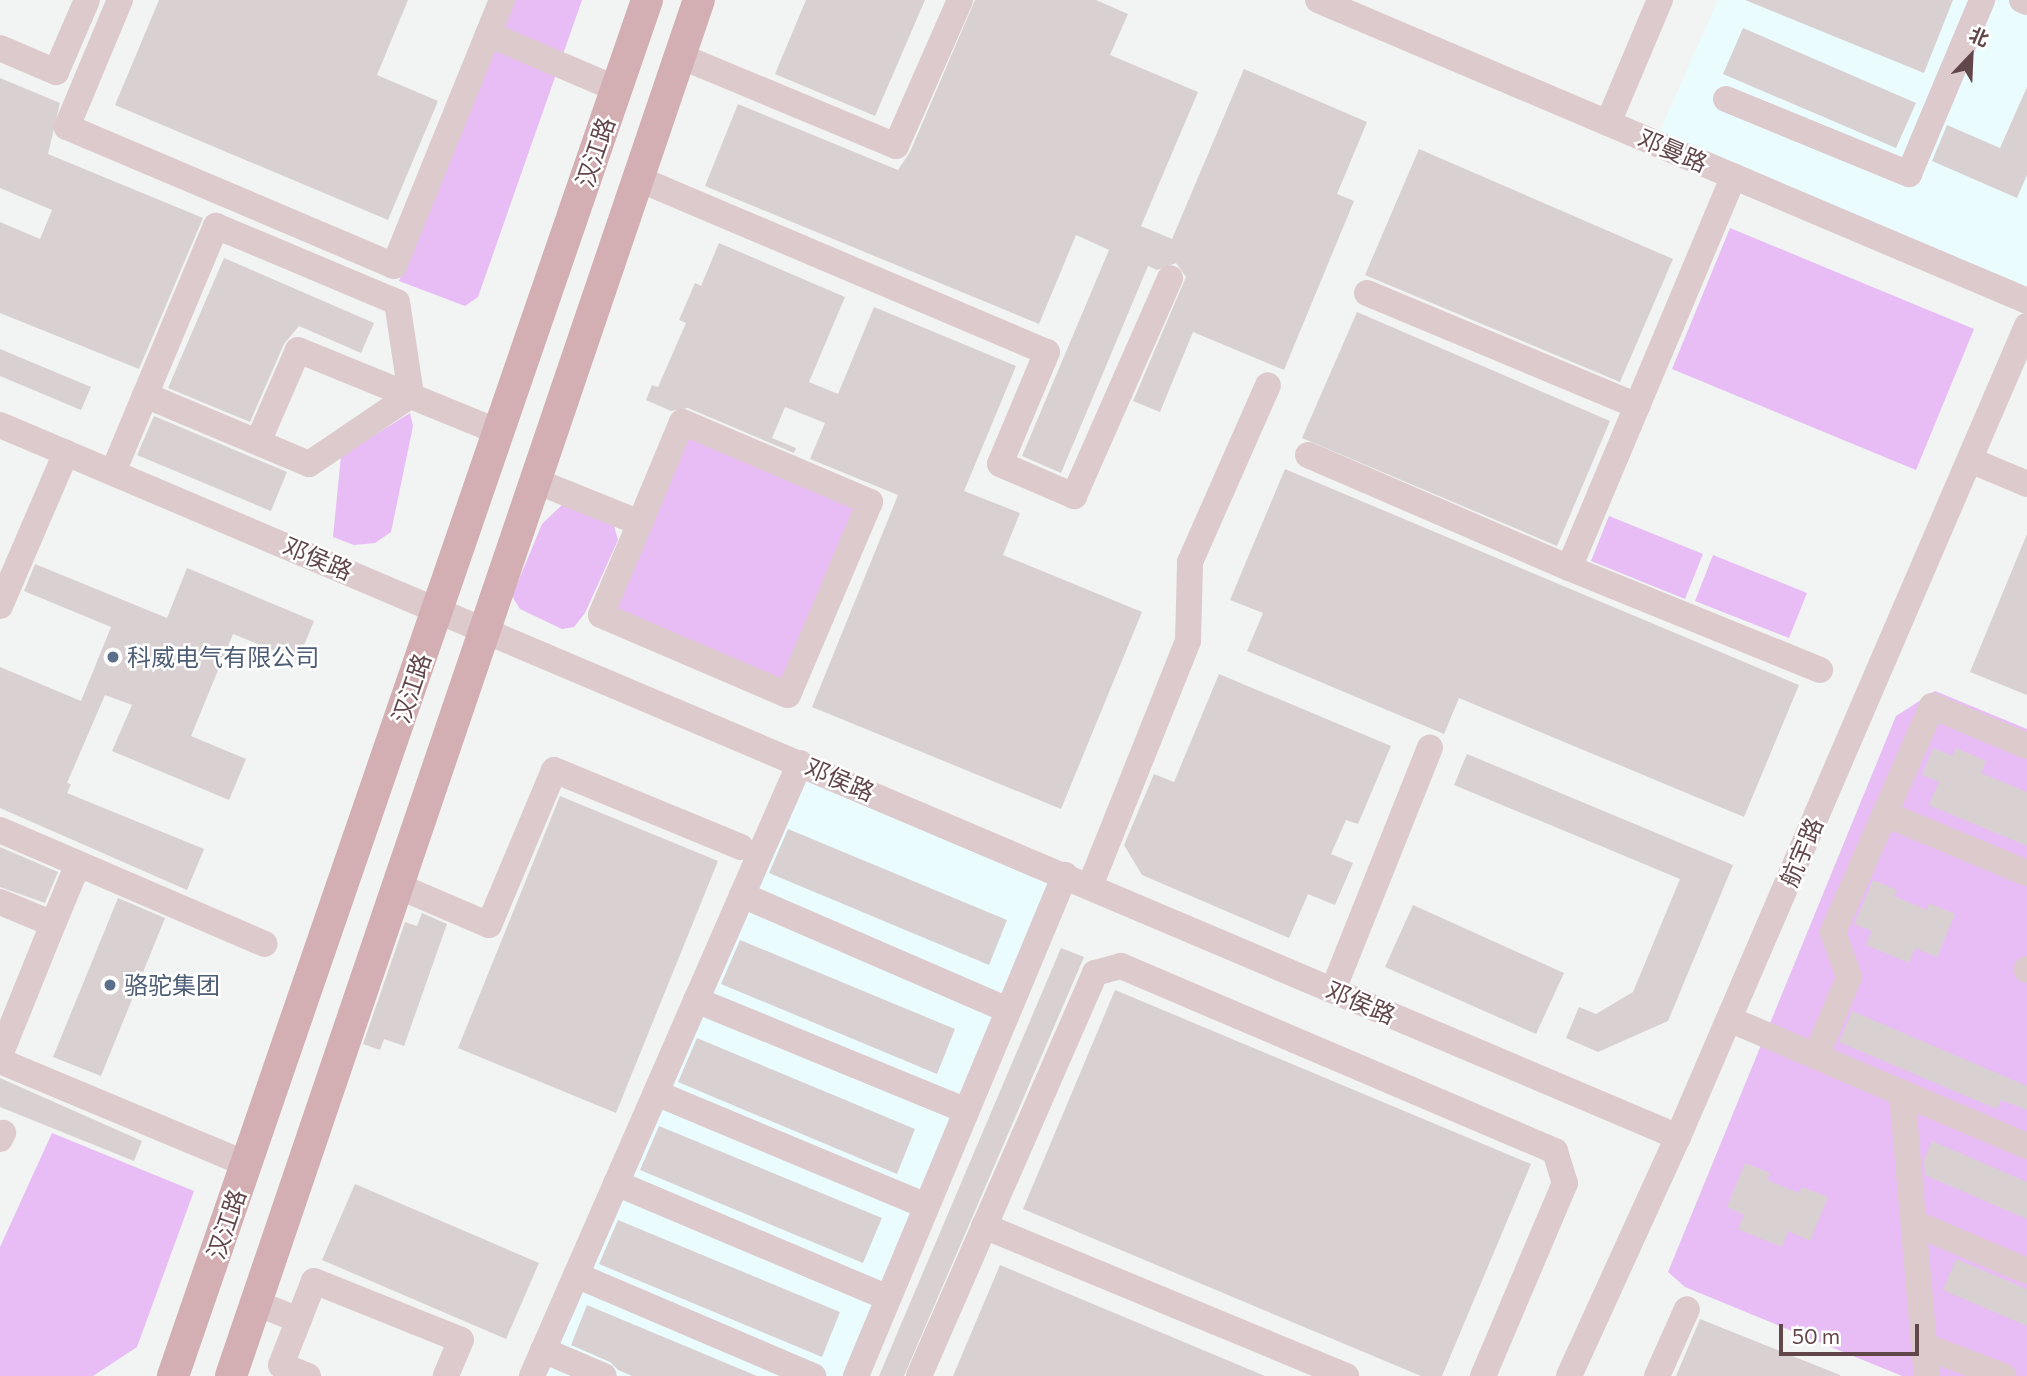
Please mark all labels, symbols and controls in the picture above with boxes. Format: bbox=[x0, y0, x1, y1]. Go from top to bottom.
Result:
north arrow bbox=[1936, 21, 2006, 91]
text: 北 bbox=[1966, 22, 1993, 51]
street label: 汉江路 bbox=[570, 113, 620, 191]
street label: 邓曼路 bbox=[1634, 123, 1712, 177]
street label: 邓侯路 bbox=[279, 531, 357, 585]
place label: 科威电气有限公司 bbox=[127, 643, 319, 671]
marker: 科威电气有限公司 bbox=[105, 649, 121, 665]
street label: 汉江路 bbox=[386, 649, 436, 727]
street label: 邓侯路 bbox=[801, 752, 879, 806]
street label: 航宇路 bbox=[1774, 813, 1828, 891]
place label: 骆驼集团 bbox=[124, 971, 220, 999]
street label: 邓侯路 bbox=[1322, 975, 1400, 1029]
marker: 骆驼集团 bbox=[102, 977, 118, 993]
street label: 汉江路 bbox=[201, 1185, 251, 1263]
scale bar bbox=[1782, 1310, 1922, 1354]
text: 50 m bbox=[1792, 1323, 1840, 1348]

